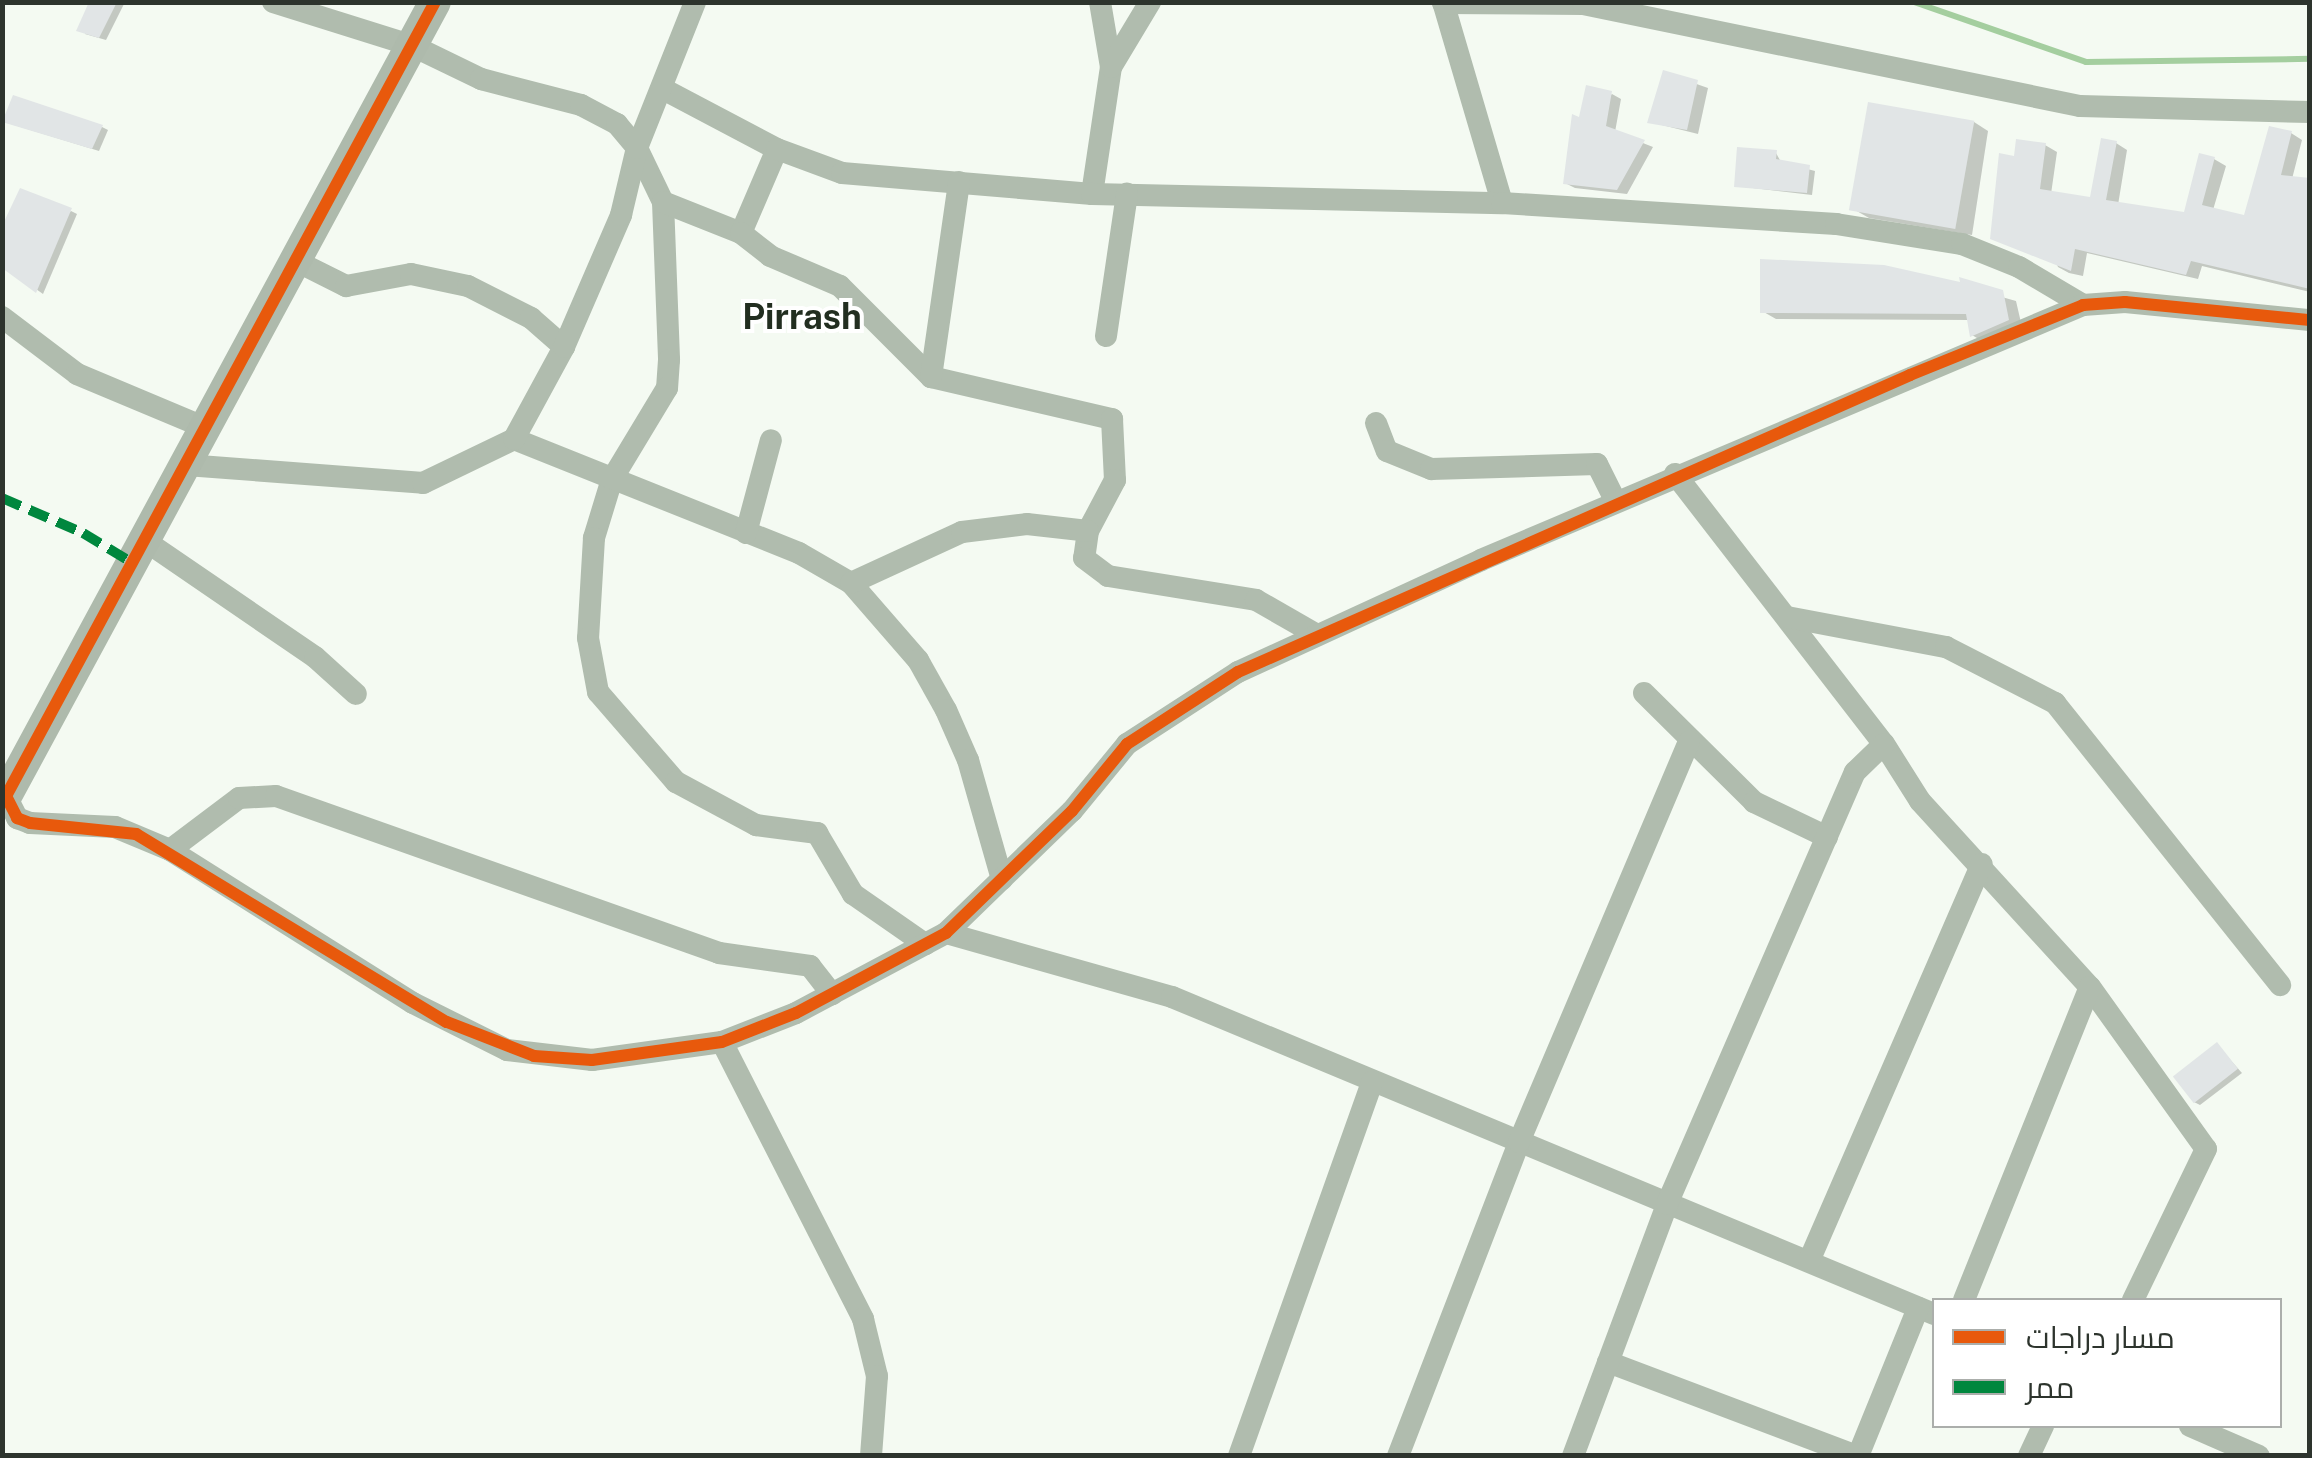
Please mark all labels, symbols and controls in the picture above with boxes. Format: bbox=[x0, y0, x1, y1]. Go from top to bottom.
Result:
district label: Pirrash bbox=[742, 296, 862, 338]
legend bbox=[1932, 1298, 2282, 1428]
text: مسار دراجات bbox=[2026, 1319, 2175, 1355]
text: ممر bbox=[2026, 1369, 2075, 1405]

